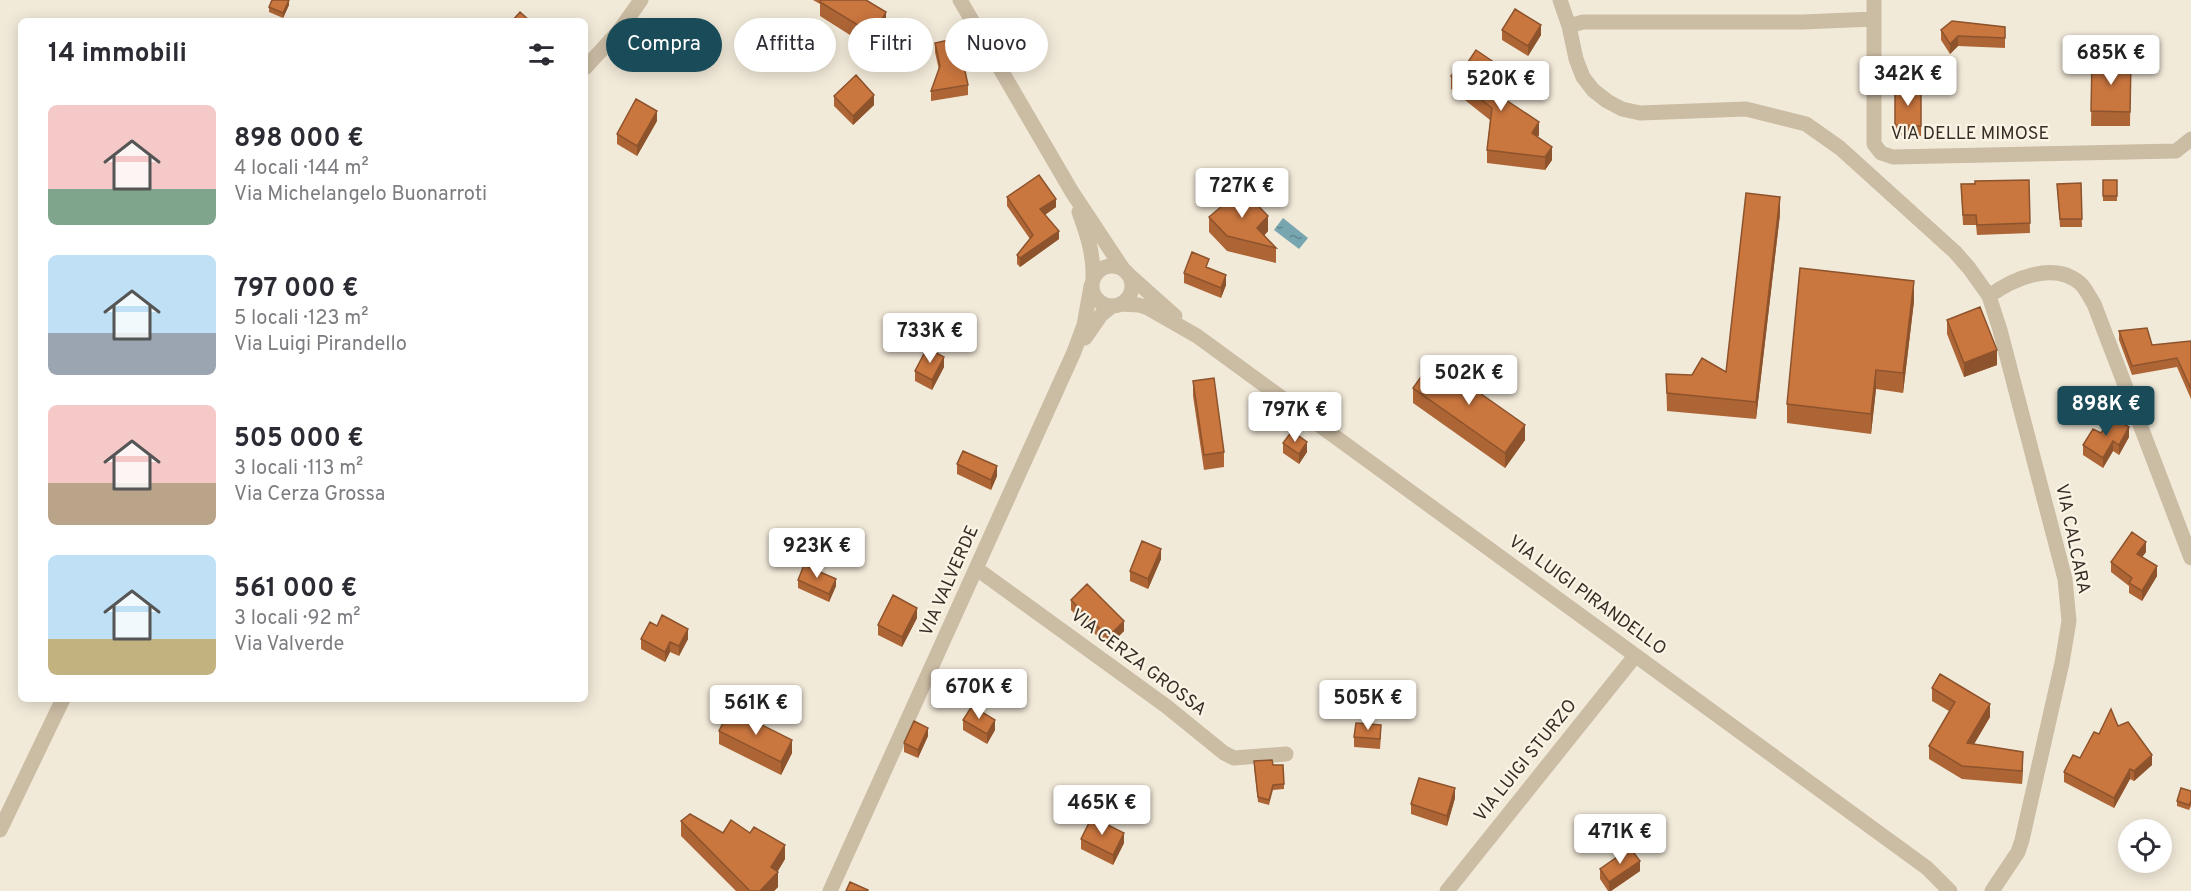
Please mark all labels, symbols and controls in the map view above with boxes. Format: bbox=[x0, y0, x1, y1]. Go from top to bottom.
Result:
chip: Compra bbox=[606, 18, 722, 72]
chip: Affitta bbox=[734, 18, 836, 72]
chip: Filtri bbox=[848, 18, 933, 72]
chip: Nuovo bbox=[945, 18, 1048, 72]
pin: 685K € bbox=[2062, 35, 2160, 86]
text: 14 immobili bbox=[48, 38, 187, 71]
icon: filters bbox=[525, 38, 558, 71]
text: 685K € bbox=[2077, 41, 2145, 67]
pin: 342K € bbox=[1859, 56, 1957, 107]
pin: 520K € bbox=[1452, 61, 1550, 112]
text: 342K € bbox=[1874, 62, 1942, 88]
text: 520K € bbox=[1466, 67, 1536, 93]
text: 898 000 € bbox=[234, 123, 364, 156]
street label: VIA DELLE MIMOSE bbox=[1891, 123, 2049, 146]
icon: home bbox=[96, 129, 168, 201]
text: 4 locali · 144 m² bbox=[234, 156, 369, 182]
pin: 727K € bbox=[1193, 168, 1291, 219]
text: 727K € bbox=[1209, 174, 1275, 200]
text: Via Michelangelo Buonarroti bbox=[234, 182, 487, 208]
text: 797 000 € bbox=[234, 273, 358, 306]
icon: home bbox=[96, 279, 168, 351]
text: 5 locali · 123 m² bbox=[234, 306, 369, 332]
pin: 733K € bbox=[881, 313, 979, 364]
text: 733K € bbox=[897, 319, 963, 345]
text: Via Luigi Pirandello bbox=[234, 332, 407, 358]
pin: 502K € bbox=[1420, 355, 1518, 406]
text: 502K € bbox=[1434, 361, 1504, 387]
pin: 898K € bbox=[2057, 386, 2155, 437]
pin: 797K € bbox=[1246, 392, 1344, 443]
text: 898K € bbox=[2071, 392, 2141, 418]
text: 797K € bbox=[1262, 398, 1328, 424]
text: 505 000 € bbox=[234, 423, 364, 456]
icon: home bbox=[96, 429, 168, 501]
text: 3 locali · 113 m² bbox=[234, 456, 363, 482]
text: Via Cerza Grossa bbox=[234, 482, 385, 508]
street label: VIA CALCARA bbox=[2049, 482, 2095, 596]
street label: VIA VALVERDE bbox=[915, 522, 985, 640]
pin: 923K € bbox=[768, 528, 866, 579]
street label: VIA LUIGI PIRANDELLO bbox=[1503, 531, 1671, 661]
text: 923K € bbox=[783, 534, 851, 560]
text: 561 000 € bbox=[234, 573, 357, 606]
icon: home bbox=[96, 579, 168, 651]
street label: VIA CERZA GROSSA bbox=[1065, 604, 1211, 722]
text: 3 locali · 92 m² bbox=[234, 606, 361, 632]
text: Via Valverde bbox=[234, 632, 344, 658]
pin: 670K € bbox=[930, 669, 1028, 720]
text: 670K € bbox=[945, 675, 1013, 701]
pin: 505K € bbox=[1319, 680, 1417, 731]
pin: 561K € bbox=[707, 685, 805, 736]
text: 505K € bbox=[1333, 686, 1403, 712]
text: 561K € bbox=[724, 691, 788, 717]
street label: VIA LUIGI STURZO bbox=[1469, 695, 1583, 827]
pin: 465K € bbox=[1053, 785, 1151, 836]
text: 465K € bbox=[1067, 791, 1137, 817]
pin: 471K € bbox=[1571, 814, 1669, 865]
map controls bbox=[2118, 819, 2172, 873]
button: locate bbox=[2118, 819, 2172, 873]
text: 471K € bbox=[1588, 820, 1652, 846]

